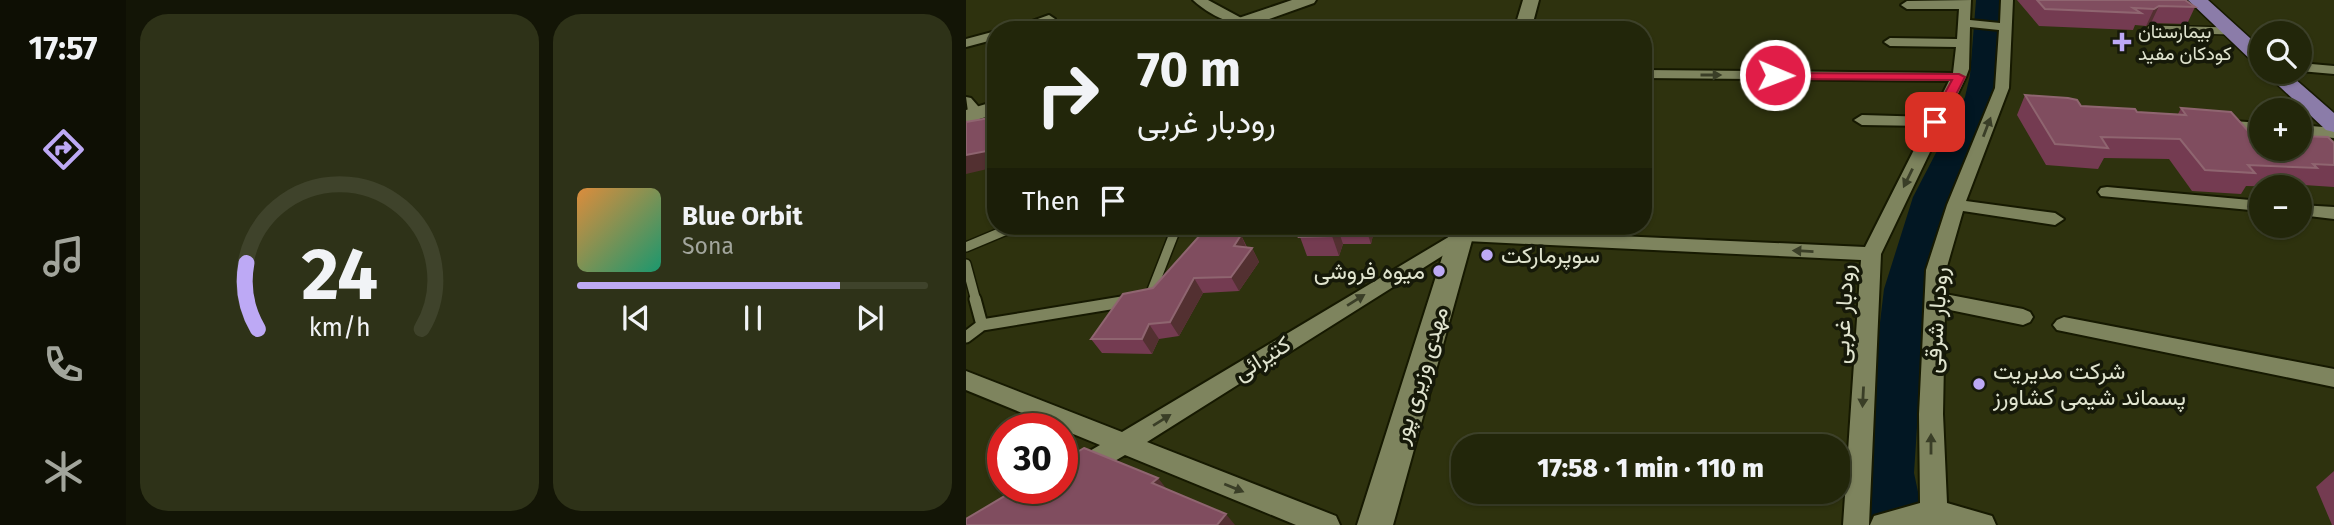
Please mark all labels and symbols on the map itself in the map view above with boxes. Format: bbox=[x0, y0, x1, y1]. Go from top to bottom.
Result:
place label: بیمارستان کودکان مفید bbox=[2138, 20, 2232, 65]
marker: بیمارستان کودکان مفید bbox=[2112, 32, 2132, 52]
position arrow bbox=[1738, 38, 1812, 112]
one-way arrow bbox=[1701, 69, 1723, 81]
pin bbox=[1905, 92, 1965, 152]
one-way arrow bbox=[1981, 117, 1992, 138]
one-way arrow bbox=[1902, 168, 1914, 188]
place label: سوپرمارکت bbox=[1501, 241, 1600, 271]
one-way arrow bbox=[1792, 246, 1814, 257]
marker: سوپرمارکت bbox=[1479, 247, 1495, 263]
place label: میوه فروشى bbox=[1314, 257, 1425, 286]
marker: میوه فروشى bbox=[1431, 263, 1447, 279]
street label: رودبار غربی bbox=[1826, 263, 1861, 365]
street label: رودبار شرقی bbox=[1918, 266, 1955, 374]
one-way arrow bbox=[1347, 294, 1366, 307]
street label: مهدی وزیری پور bbox=[1386, 303, 1456, 449]
street label: کتیرائی bbox=[1228, 330, 1296, 387]
place label: شرکت مدیریت پسماند شیمی کشاورز bbox=[1992, 357, 2186, 413]
marker: شرکت مدیریت پسماند شیمی کشاورز bbox=[1971, 376, 1987, 392]
one-way arrow bbox=[1857, 386, 1868, 408]
speed limit sign: 30 bbox=[987, 413, 1078, 504]
one-way arrow bbox=[1153, 413, 1172, 426]
one-way arrow bbox=[1925, 433, 1937, 455]
one-way arrow bbox=[1224, 482, 1245, 493]

